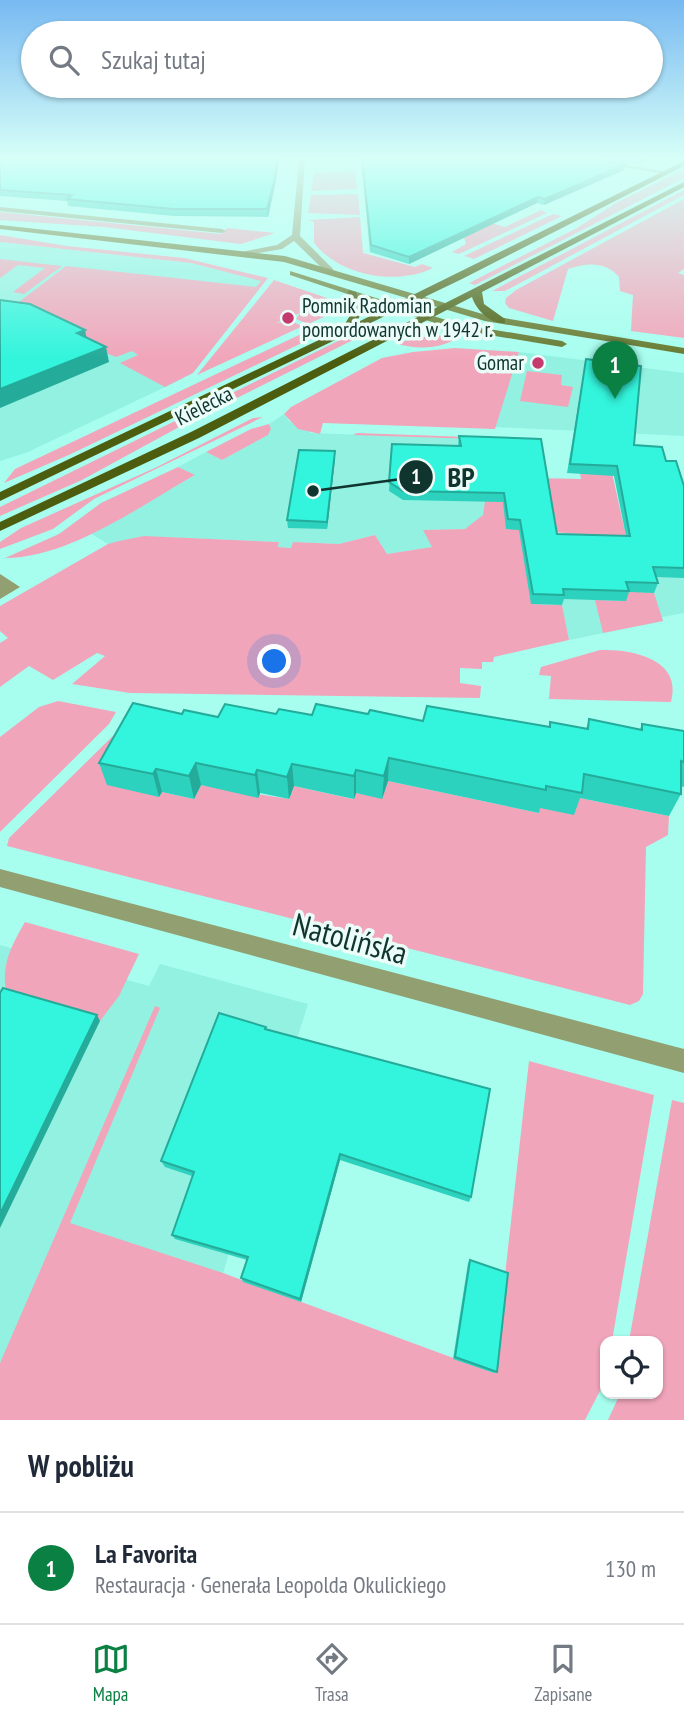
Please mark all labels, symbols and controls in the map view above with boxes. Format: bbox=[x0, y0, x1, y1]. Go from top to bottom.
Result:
search box bbox=[21, 21, 663, 98]
icon: search bbox=[45, 41, 83, 79]
text: Szukaj tutaj bbox=[101, 43, 206, 76]
place label: Pomnik Radomian pomordowanych w 1942 r. bbox=[302, 292, 493, 343]
marker: Pomnik Radomian pomordowanych w 1942 r. bbox=[280, 310, 296, 326]
pin: 1 bbox=[592, 341, 638, 399]
place label: Gomar bbox=[477, 349, 524, 376]
marker: Gomar bbox=[530, 355, 546, 371]
street label: Kielecka bbox=[170, 380, 237, 431]
callout: BP bbox=[398, 452, 488, 501]
text: BP bbox=[447, 458, 475, 495]
text: 1 bbox=[411, 463, 421, 490]
your location bbox=[257, 644, 291, 678]
street label: Natolińska bbox=[288, 903, 412, 973]
map controls bbox=[600, 1336, 663, 1399]
button: locate bbox=[600, 1336, 663, 1399]
text: W pobliżu bbox=[28, 1446, 134, 1485]
text: La Favorita bbox=[95, 1537, 197, 1570]
text: 1 bbox=[46, 1554, 57, 1583]
text: 130 m bbox=[605, 1554, 656, 1583]
text: Restauracja · Generała Leopolda Okulickiego bbox=[95, 1570, 446, 1599]
tab: Mapa bbox=[92, 1640, 130, 1706]
tab: Trasa bbox=[313, 1640, 351, 1706]
tab: Zapisane bbox=[534, 1640, 592, 1706]

